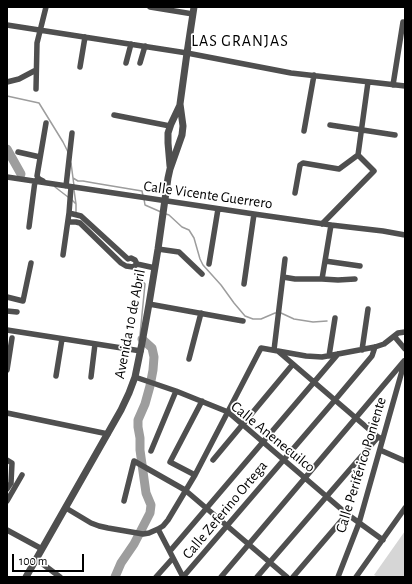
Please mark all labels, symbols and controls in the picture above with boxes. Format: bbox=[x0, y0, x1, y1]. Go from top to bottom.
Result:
district label: LAS GRANJAS bbox=[191, 31, 289, 51]
street label: Calle Vicente Guerrero bbox=[142, 177, 274, 213]
street label: Avenida 10 de Abril bbox=[111, 268, 149, 380]
street label: Calle Periférico Poniente bbox=[332, 395, 390, 535]
street label: Calle Anenecuilco bbox=[227, 398, 319, 476]
street label: Calle Zeferino Ortega bbox=[179, 457, 271, 563]
scale bar bbox=[14, 546, 86, 572]
text: 100 m bbox=[19, 555, 47, 567]

